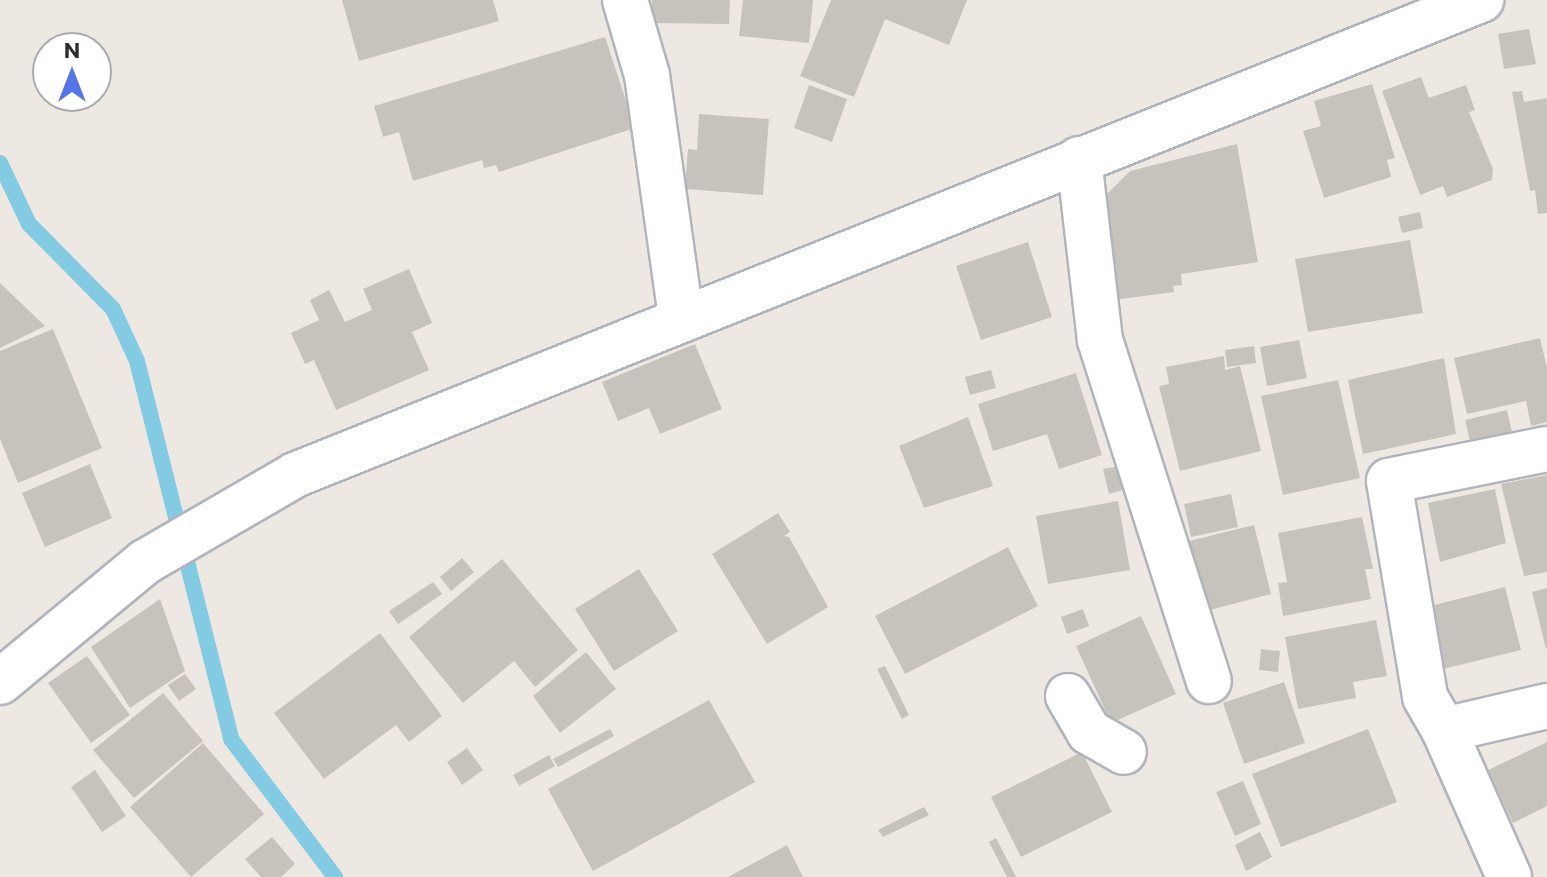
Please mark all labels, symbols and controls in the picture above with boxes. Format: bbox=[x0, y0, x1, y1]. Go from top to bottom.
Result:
north arrow bbox=[32, 32, 112, 112]
text: N bbox=[64, 36, 80, 63]

